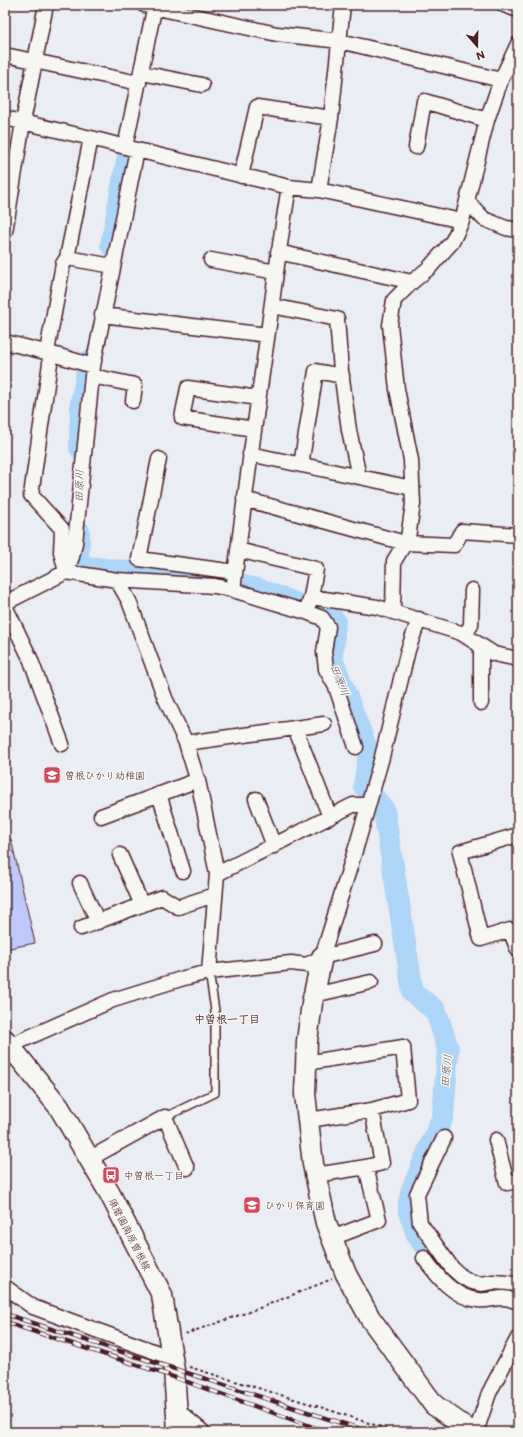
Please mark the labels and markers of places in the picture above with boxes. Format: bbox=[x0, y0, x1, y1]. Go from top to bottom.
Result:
school or university icon: 曽根ひかり幼稚園 bbox=[42, 765, 62, 785]
place label: 曽根ひかり幼稚園 bbox=[65, 768, 145, 782]
bus stop icon: 中曽根一丁目 bbox=[101, 1165, 121, 1185]
place label: 中曽根一丁目 bbox=[124, 1168, 184, 1182]
school or university icon: ひかり保育園 bbox=[242, 1195, 262, 1215]
place label: ひかり保育園 bbox=[265, 1198, 325, 1212]

